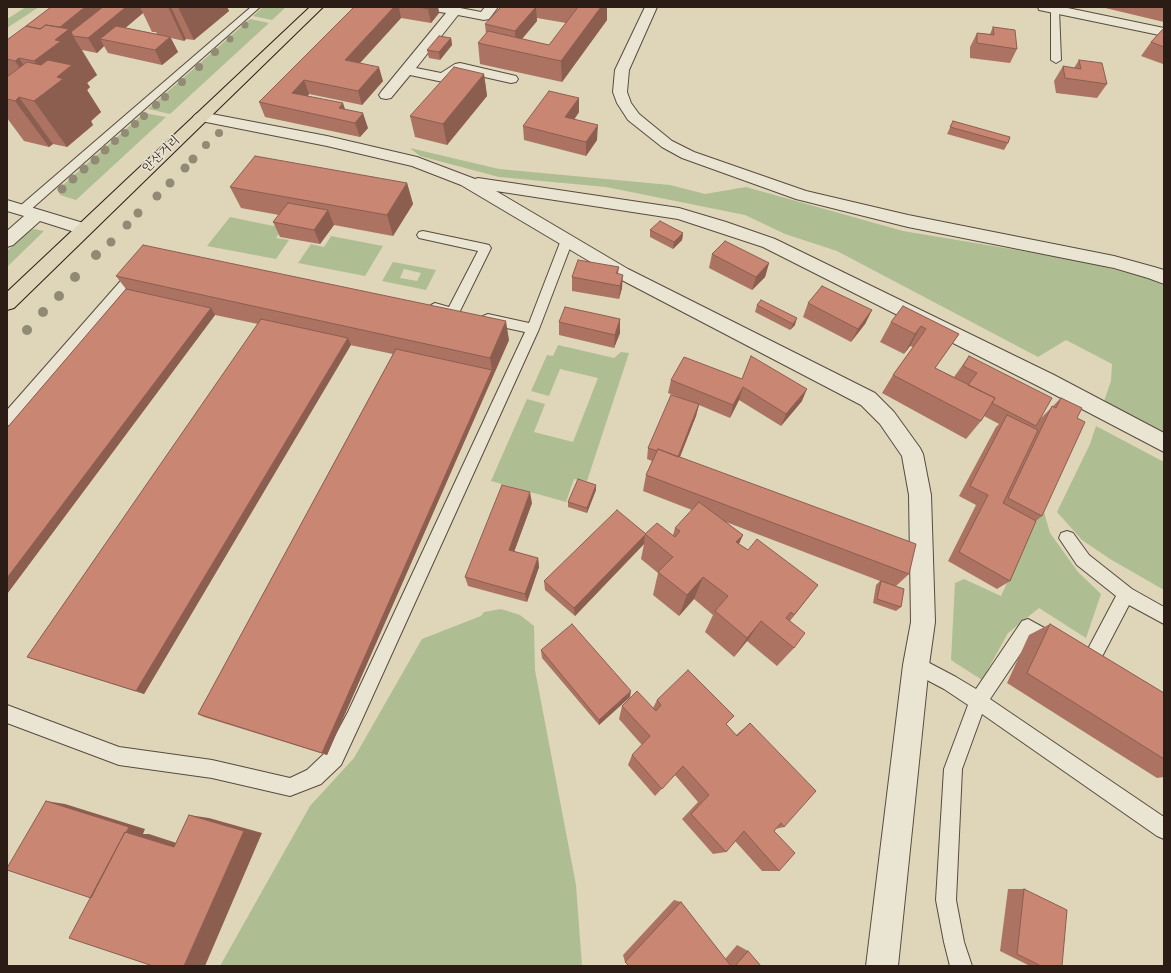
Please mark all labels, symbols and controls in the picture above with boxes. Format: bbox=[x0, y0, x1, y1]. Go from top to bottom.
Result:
street label: 안산거리 bbox=[140, 134, 184, 176]

